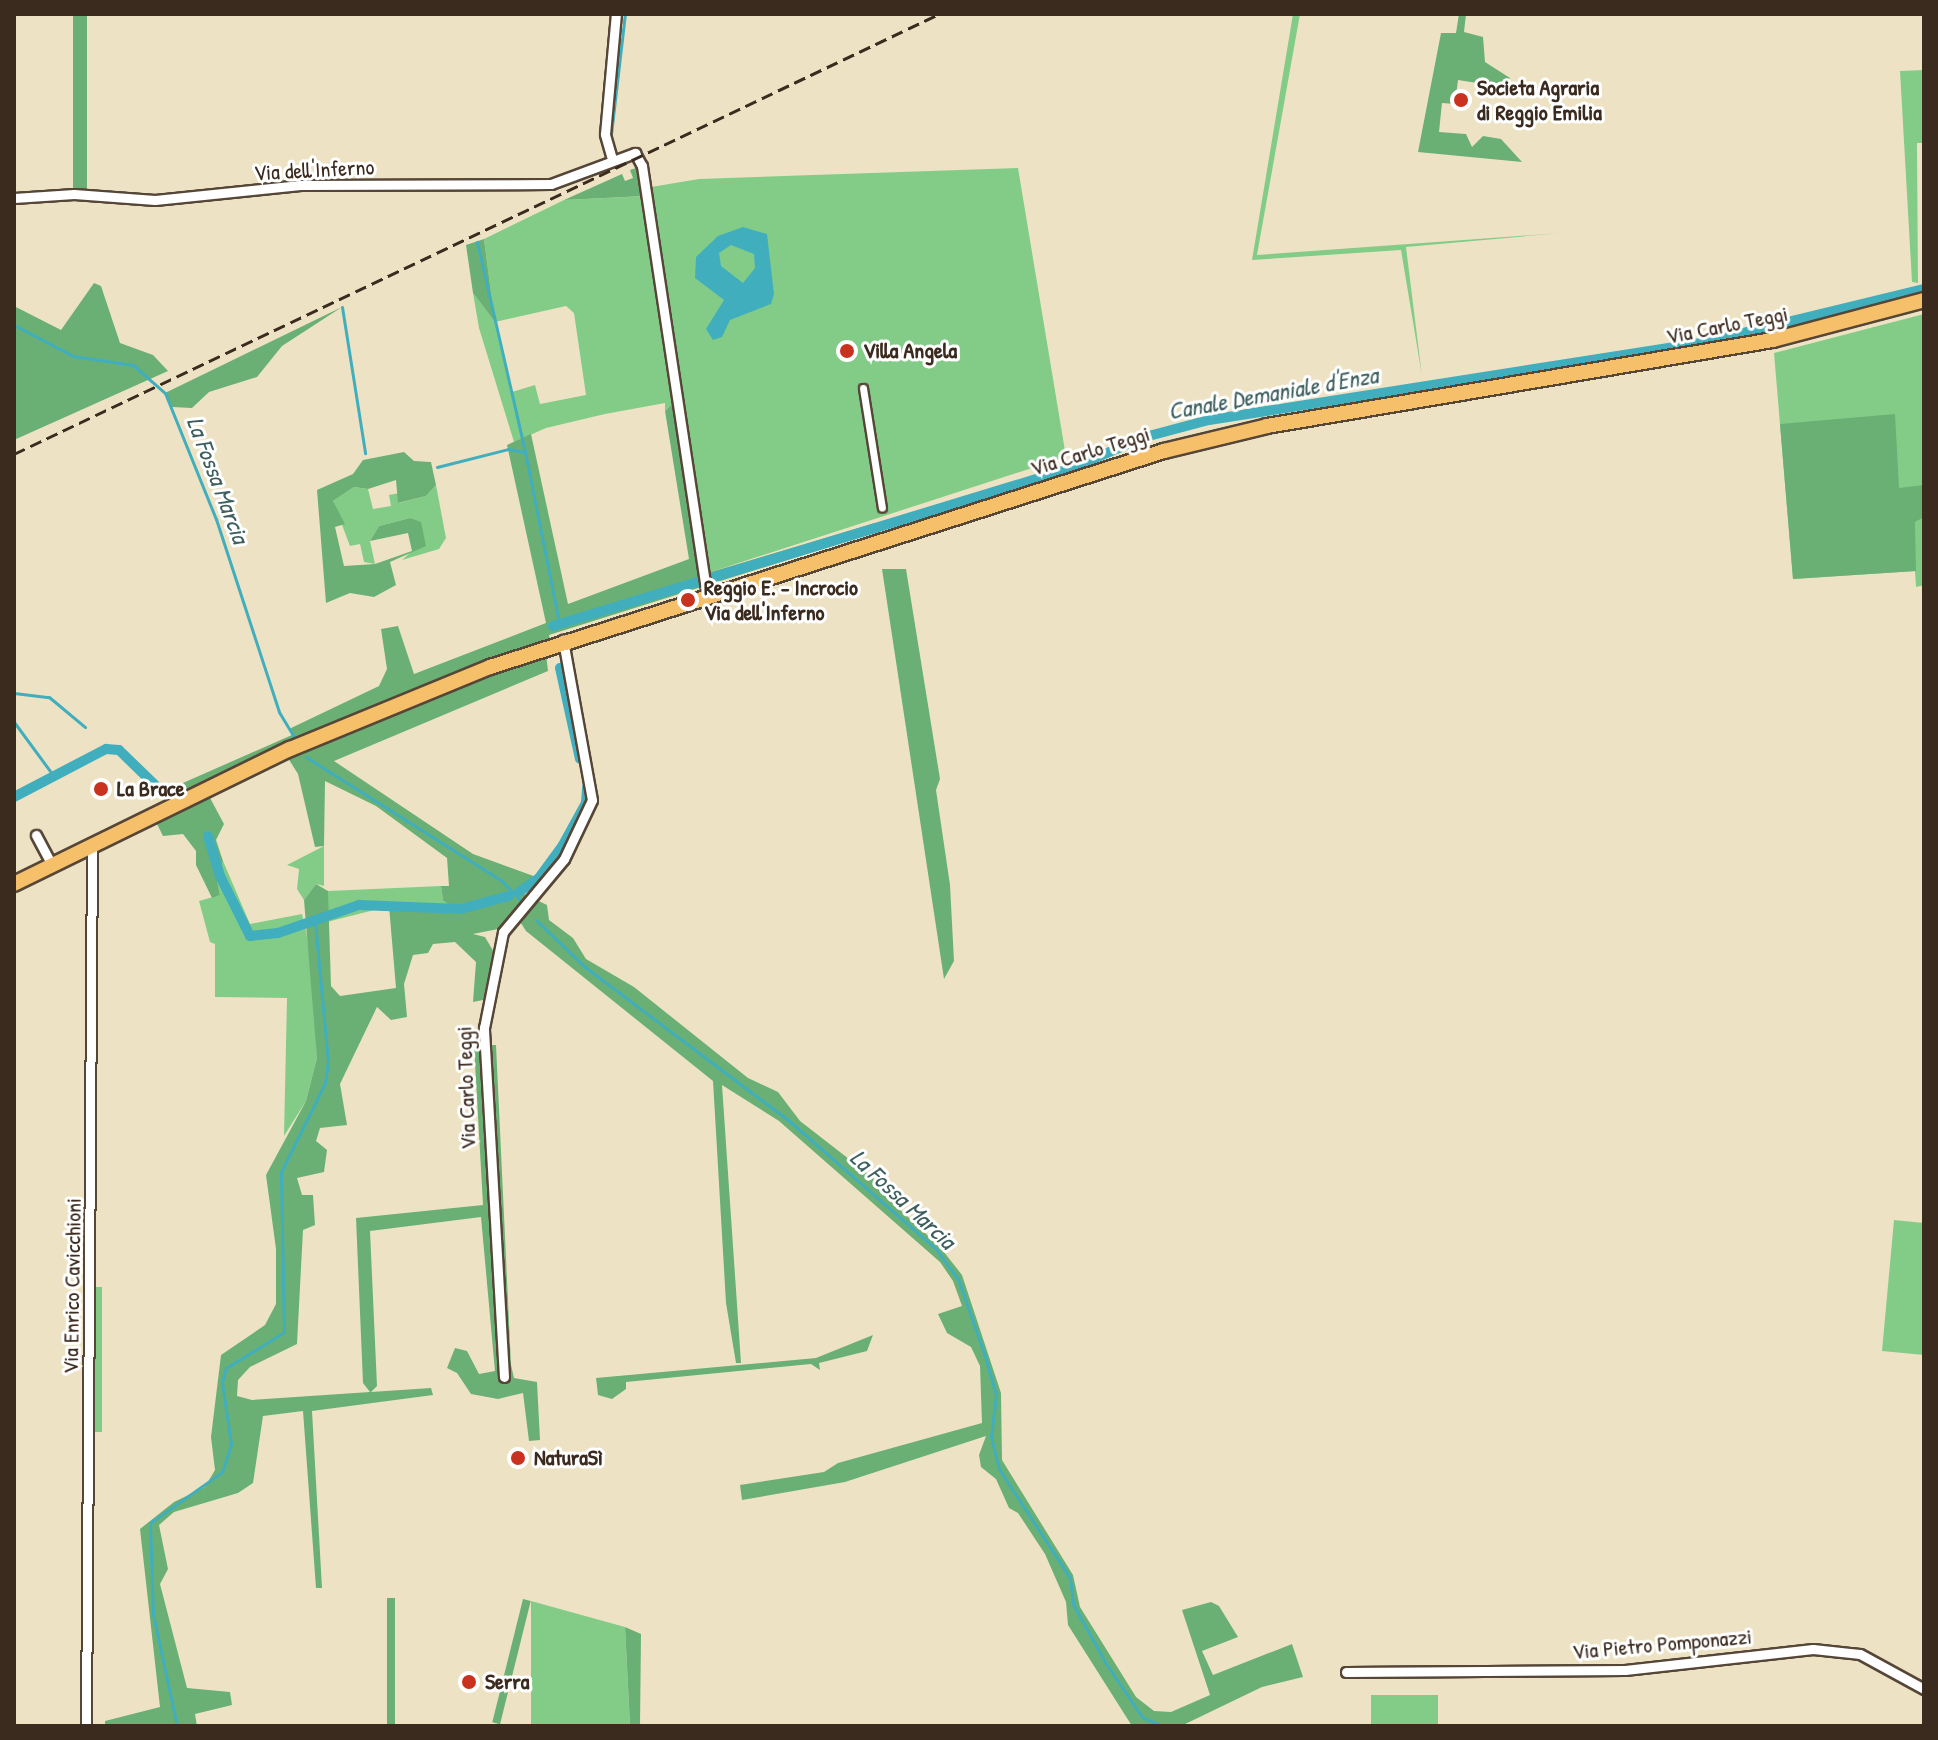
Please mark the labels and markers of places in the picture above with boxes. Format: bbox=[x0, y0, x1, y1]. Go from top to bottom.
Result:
place label: Societa Agraria di Reggio Emilia bbox=[1477, 74, 1602, 126]
marker: Societa Agraria di Reggio Emilia bbox=[1452, 91, 1470, 109]
place label: Villa Angela bbox=[863, 338, 957, 364]
marker: Villa Angela bbox=[838, 342, 856, 360]
place label: Reggio E. - Incrocio Via dell'Inferno bbox=[704, 574, 858, 626]
marker: Reggio E. - Incrocio Via dell'Inferno bbox=[679, 591, 697, 609]
place label: La Brace bbox=[117, 776, 184, 802]
marker: La Brace bbox=[92, 780, 110, 798]
place label: NaturaSì bbox=[534, 1445, 603, 1471]
marker: NaturaSì bbox=[509, 1449, 527, 1467]
place label: Serra bbox=[485, 1669, 529, 1695]
marker: Serra bbox=[460, 1673, 478, 1691]

